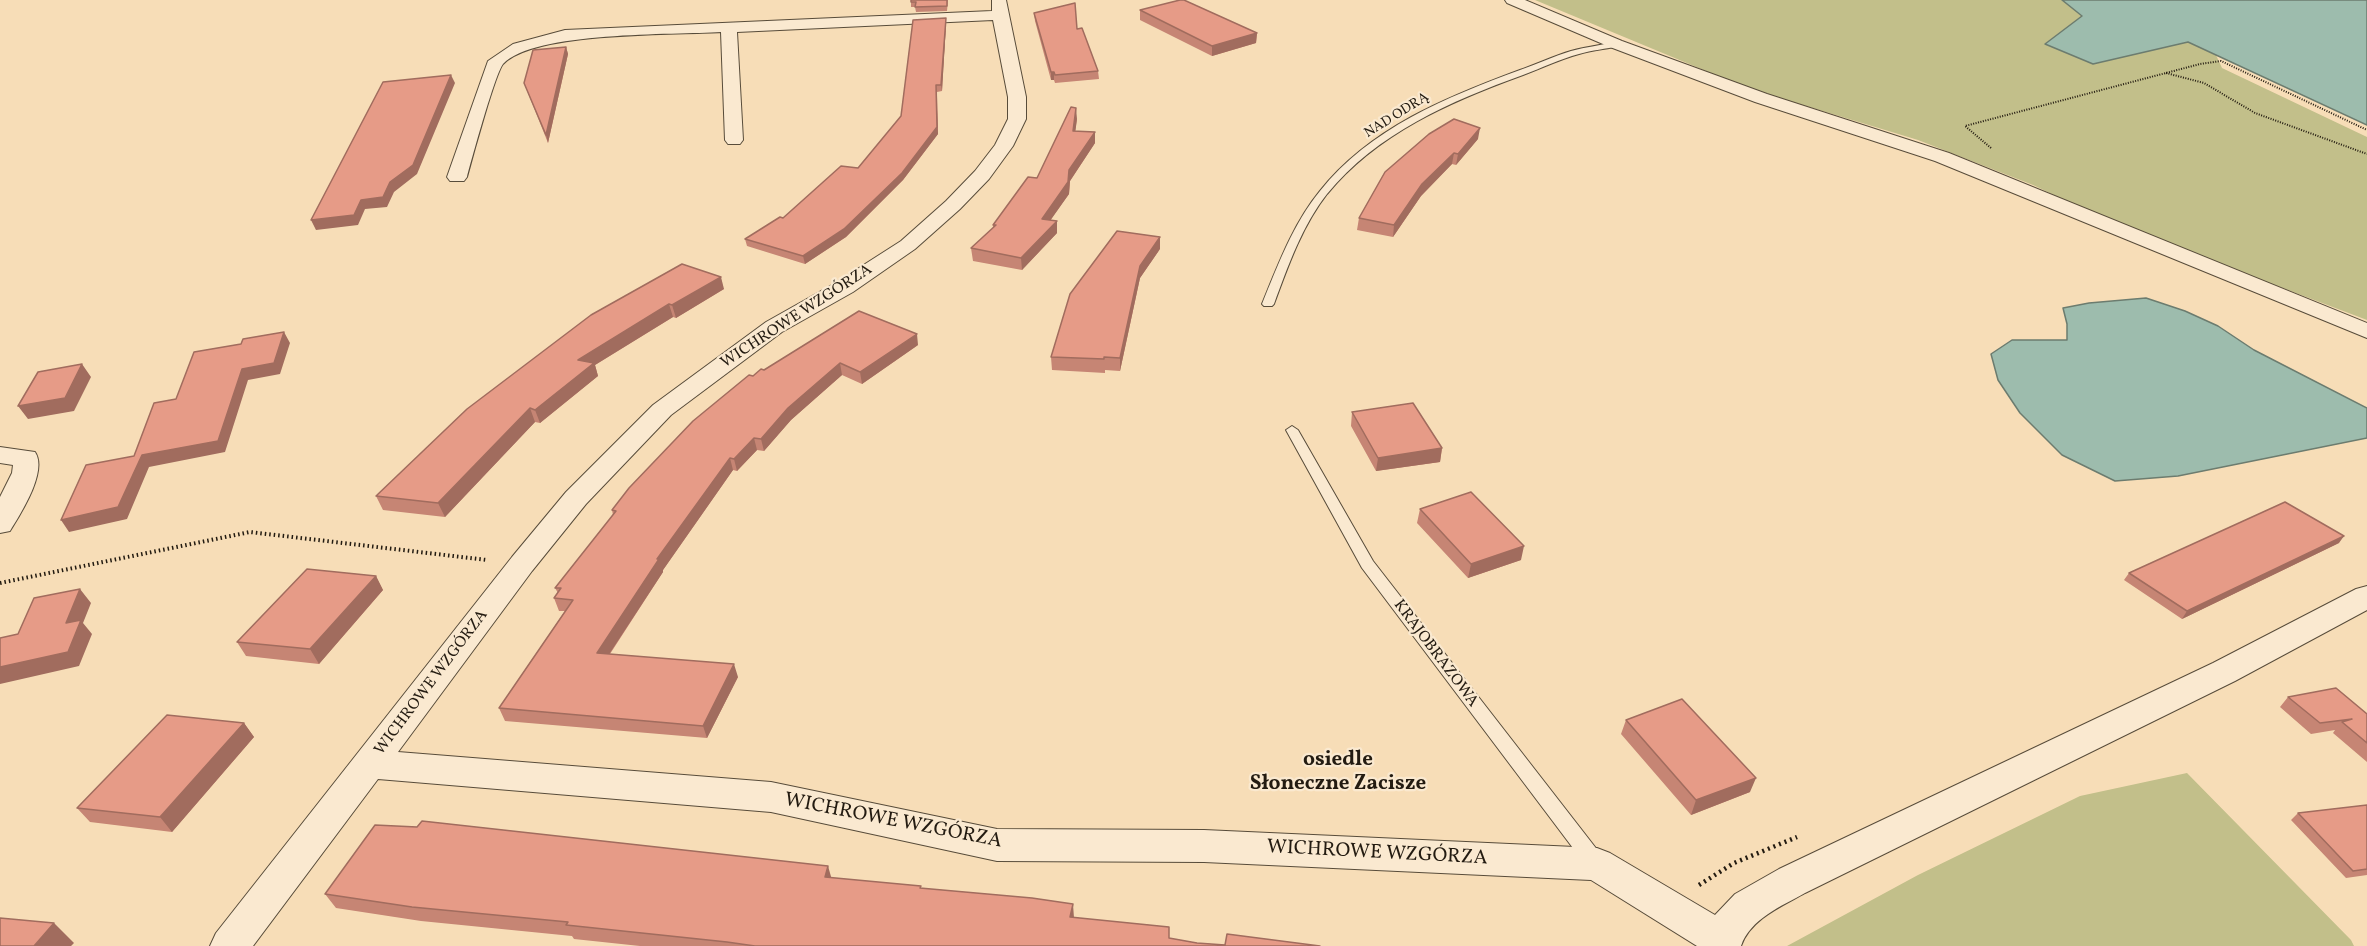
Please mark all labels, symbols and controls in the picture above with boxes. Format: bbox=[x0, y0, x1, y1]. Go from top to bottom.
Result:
street label: NAD ODRĄ bbox=[1362, 90, 1432, 142]
street label: WICHROWE WZGÓRZA bbox=[718, 261, 876, 373]
street label: KRAJOBRAZOWA bbox=[1388, 597, 1482, 711]
street label: WICHROWE WZGÓRZA bbox=[371, 607, 493, 759]
district label: osiedle Słoneczne Zacisze bbox=[1250, 748, 1426, 798]
street label: WICHROWE WZGÓRZA bbox=[782, 789, 1004, 855]
street label: WICHROWE WZGÓRZA bbox=[1266, 836, 1488, 872]

